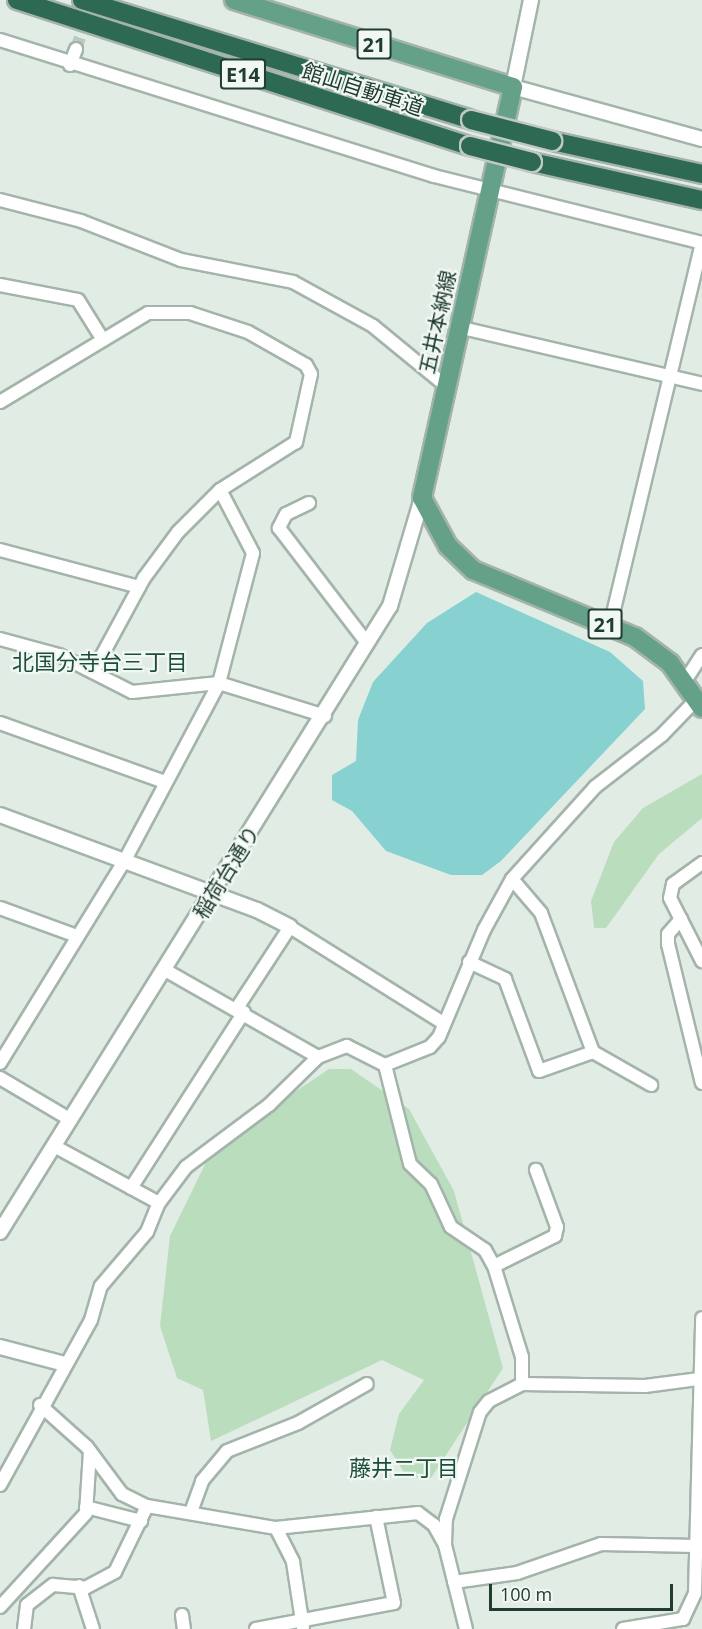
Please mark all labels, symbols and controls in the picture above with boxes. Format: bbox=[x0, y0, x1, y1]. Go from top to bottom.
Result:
road number: 21 bbox=[356, 27, 392, 61]
road number: E14 bbox=[219, 57, 267, 91]
street label: 館山自動車道 bbox=[299, 58, 427, 120]
street label: 五井本納線 bbox=[414, 268, 460, 376]
road number: 21 bbox=[587, 607, 623, 641]
district label: 北国分寺台三丁目 bbox=[12, 649, 188, 675]
street label: 稲荷台通り bbox=[187, 821, 265, 923]
district label: 藤井二丁目 bbox=[349, 1455, 459, 1481]
scale bar bbox=[492, 1572, 676, 1610]
text: 100 m bbox=[500, 1582, 552, 1606]

